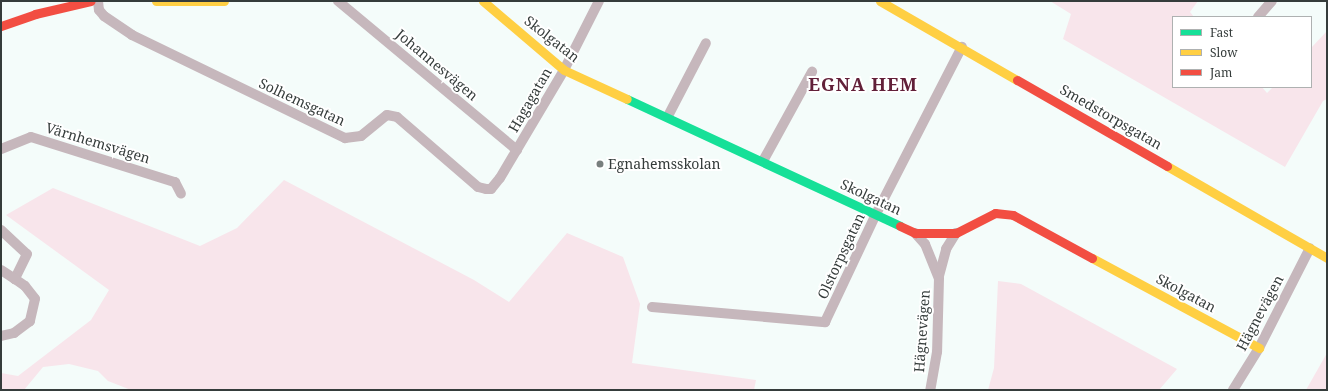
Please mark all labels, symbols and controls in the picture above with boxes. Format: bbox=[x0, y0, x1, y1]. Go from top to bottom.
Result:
street label: Skolgatan bbox=[521, 12, 583, 66]
legend bbox=[1172, 16, 1312, 88]
text: Fast bbox=[1210, 24, 1233, 41]
street label: Johannesvägen bbox=[393, 26, 481, 104]
text: Slow bbox=[1210, 44, 1238, 61]
text: Jam bbox=[1210, 64, 1232, 81]
street label: Hagagatan bbox=[505, 65, 555, 135]
district label: EGNA HEM bbox=[808, 73, 918, 95]
street label: Solhemsgatan bbox=[256, 75, 348, 129]
street label: Smedstorpsgatan bbox=[1057, 81, 1165, 153]
street label: Värnhemsvägen bbox=[44, 119, 152, 167]
place label: Egnahemsskolan bbox=[608, 156, 721, 172]
marker: Egnahemsskolan bbox=[595, 159, 605, 169]
street label: Skolgatan bbox=[838, 176, 904, 218]
street label: Olstorpsgatan bbox=[814, 210, 868, 302]
street label: Skolgatan bbox=[1153, 270, 1219, 316]
street label: Hägnevägen bbox=[1233, 272, 1287, 354]
street label: Hägnevägen bbox=[911, 289, 933, 373]

